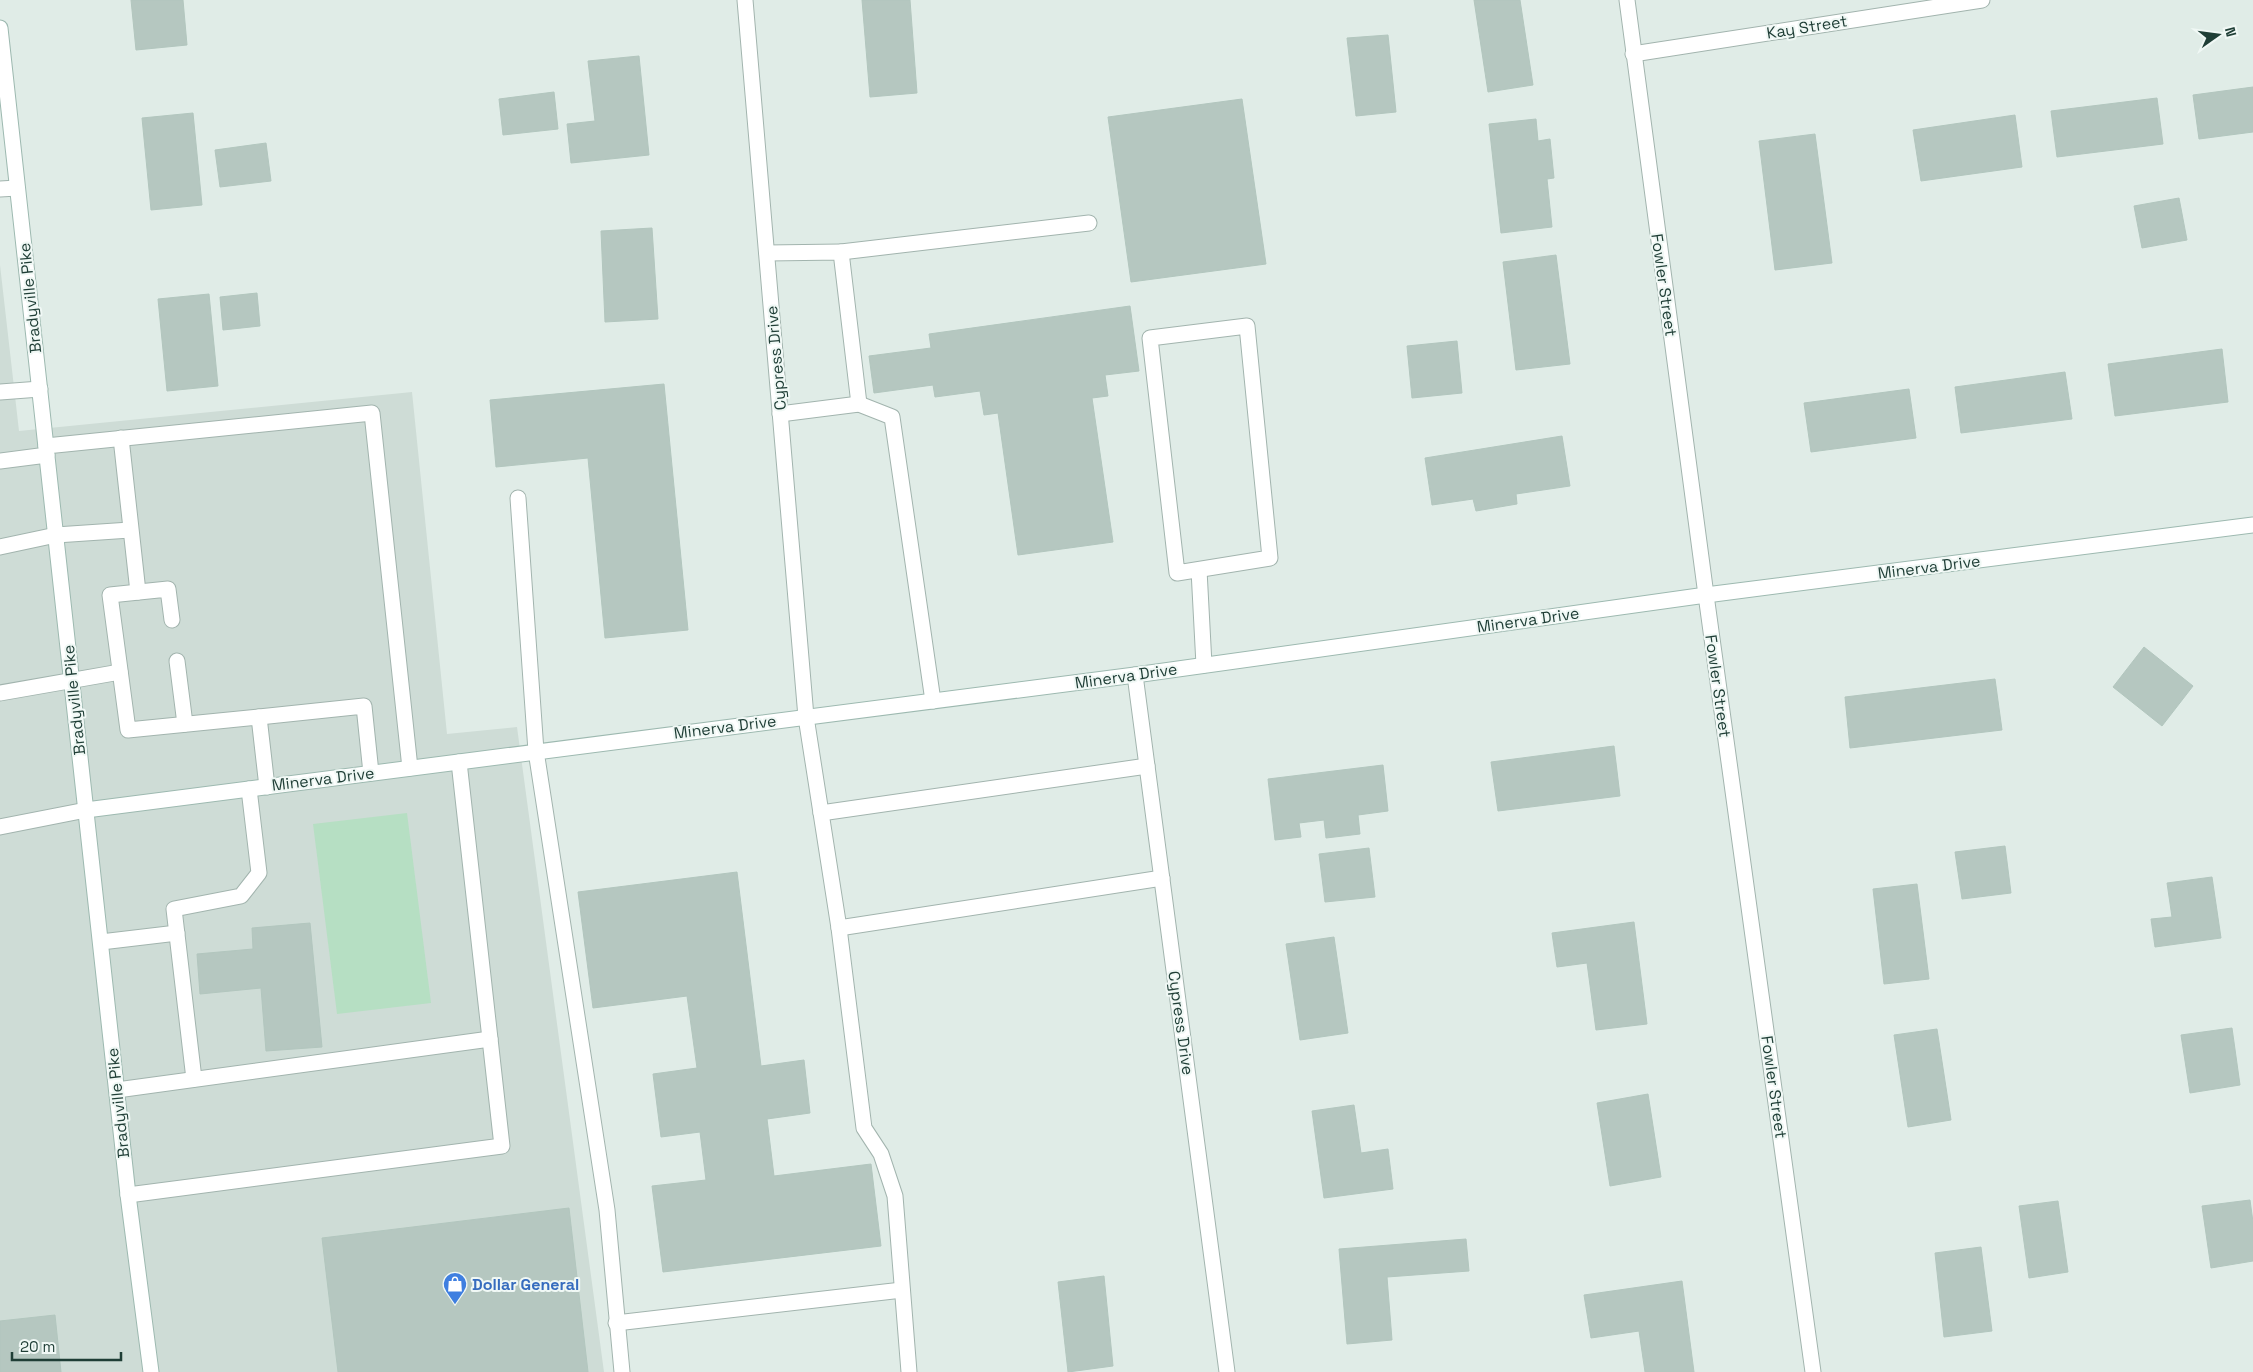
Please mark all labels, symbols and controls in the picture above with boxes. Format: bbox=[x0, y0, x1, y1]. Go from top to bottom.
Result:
street label: Kay Street bbox=[1765, 10, 1849, 44]
north arrow bbox=[2193, 10, 2243, 60]
text: N bbox=[2221, 25, 2240, 39]
street label: Fowler Street bbox=[1646, 232, 1682, 338]
street label: Bradyville Pike bbox=[14, 242, 46, 354]
street label: Cypress Drive bbox=[761, 305, 791, 411]
street label: Minerva Drive bbox=[1877, 550, 1981, 584]
street label: Minerva Drive bbox=[1475, 602, 1581, 638]
street label: Fowler Street bbox=[1700, 633, 1736, 739]
street label: Bradyville Pike bbox=[58, 644, 90, 756]
street label: Minerva Drive bbox=[1073, 658, 1179, 694]
street label: Minerva Drive bbox=[673, 710, 777, 744]
street label: Minerva Drive bbox=[271, 762, 375, 796]
street label: Cypress Drive bbox=[1163, 970, 1199, 1076]
street label: Fowler Street bbox=[1756, 1034, 1792, 1140]
street label: Bradyville Pike bbox=[102, 1047, 134, 1159]
shop icon: Dollar General bbox=[442, 1271, 468, 1305]
place label: Dollar General bbox=[472, 1274, 579, 1295]
scale bar bbox=[12, 1330, 121, 1362]
text: 20 m bbox=[20, 1337, 55, 1356]

